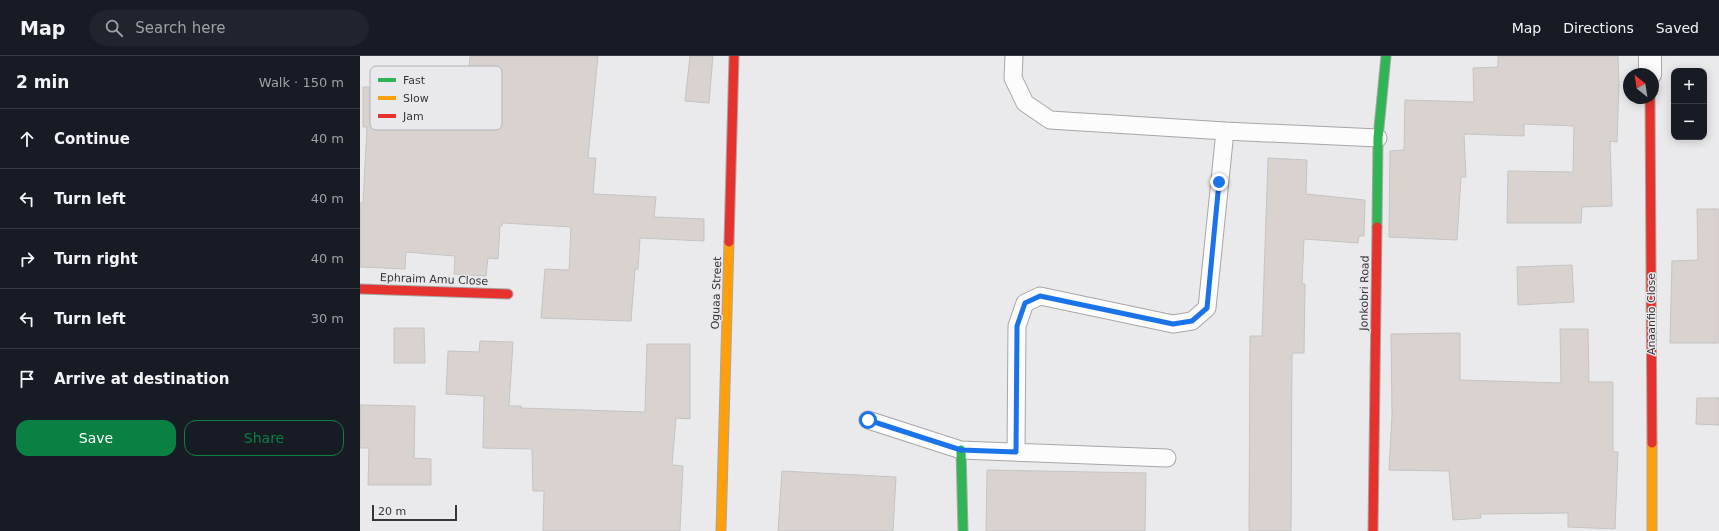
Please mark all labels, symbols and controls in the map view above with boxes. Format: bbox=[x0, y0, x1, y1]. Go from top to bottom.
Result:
search box bbox=[89, 10, 369, 46]
text: Map bbox=[20, 17, 65, 39]
icon: search bbox=[103, 17, 125, 39]
text: Search here bbox=[135, 19, 225, 37]
text: Map bbox=[1512, 20, 1541, 36]
text: Directions bbox=[1563, 20, 1634, 36]
text: Saved bbox=[1656, 20, 1699, 36]
legend bbox=[370, 66, 502, 130]
north arrow bbox=[1623, 68, 1659, 104]
map controls bbox=[1671, 68, 1707, 140]
button: + bbox=[1671, 68, 1707, 104]
text: 2 min bbox=[16, 72, 69, 92]
text: Fast bbox=[403, 74, 426, 87]
text: Walk · 150 m bbox=[259, 75, 344, 90]
text: Slow bbox=[403, 92, 429, 105]
button: − bbox=[1671, 104, 1707, 140]
text: Jam bbox=[402, 110, 424, 123]
icon: ahead bbox=[16, 128, 38, 150]
text: Continue bbox=[54, 130, 130, 148]
text: 40 m bbox=[311, 131, 344, 146]
route end bbox=[1210, 173, 1228, 191]
icon: left bbox=[16, 188, 38, 210]
text: Turn left bbox=[54, 190, 126, 208]
text: 40 m bbox=[311, 191, 344, 206]
icon: right bbox=[16, 248, 38, 270]
text: Turn right bbox=[54, 250, 138, 268]
text: 40 m bbox=[311, 251, 344, 266]
street label: Jonkobri Road bbox=[1357, 255, 1372, 332]
street label: Oguaa Street bbox=[709, 256, 724, 330]
street label: Ephraim Amu Close bbox=[380, 271, 488, 288]
street label: Anaanfio Close bbox=[1645, 273, 1658, 355]
icon: left bbox=[16, 308, 38, 330]
text: Turn left bbox=[54, 310, 126, 328]
text: 30 m bbox=[311, 311, 344, 326]
icon: arrive bbox=[16, 368, 38, 390]
text: Arrive at destination bbox=[54, 370, 229, 388]
route start bbox=[859, 411, 877, 429]
button: Save bbox=[16, 420, 176, 456]
button: Share bbox=[184, 420, 344, 456]
scale bar bbox=[372, 503, 457, 522]
text: 20 m bbox=[378, 505, 406, 518]

